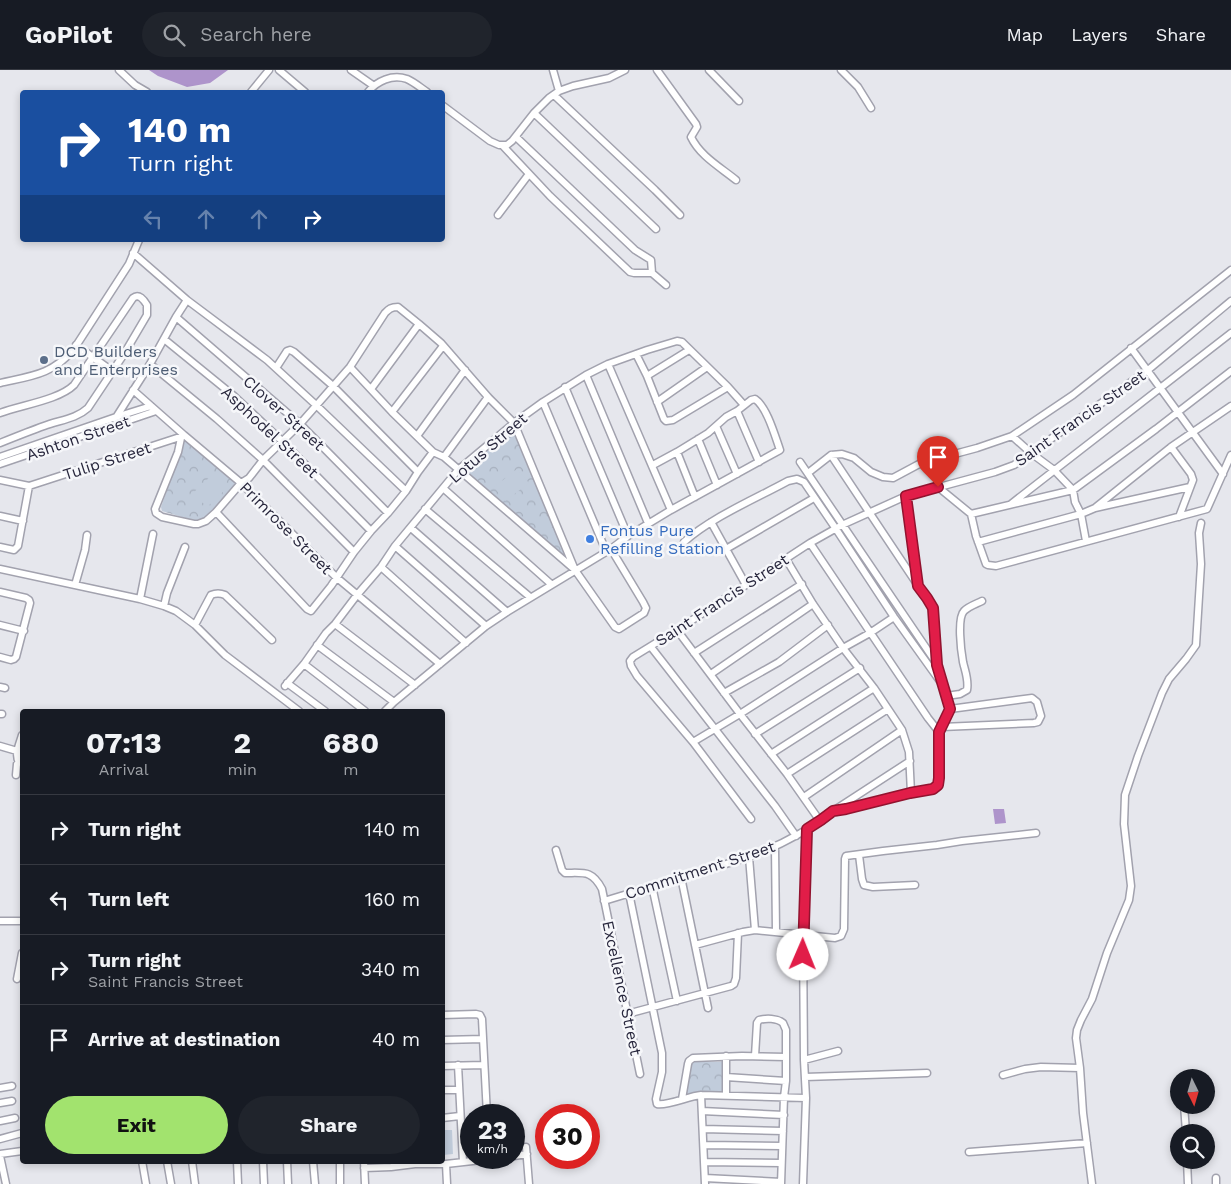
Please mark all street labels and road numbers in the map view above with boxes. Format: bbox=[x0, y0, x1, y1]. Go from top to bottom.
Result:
street label: Saint Francis Street bbox=[1011, 366, 1149, 470]
street label: Clover Street bbox=[239, 372, 329, 455]
street label: Asphodel Street bbox=[218, 382, 323, 482]
street label: Lotus Street bbox=[445, 409, 531, 487]
street label: Ashton Street bbox=[24, 411, 133, 465]
street label: Tulip Street bbox=[61, 438, 154, 484]
street label: Primrose Street bbox=[236, 478, 336, 578]
street label: Saint Francis Street bbox=[652, 550, 792, 650]
street label: Commitment Street bbox=[623, 837, 778, 903]
street label: Excellence Street bbox=[598, 919, 646, 1057]

